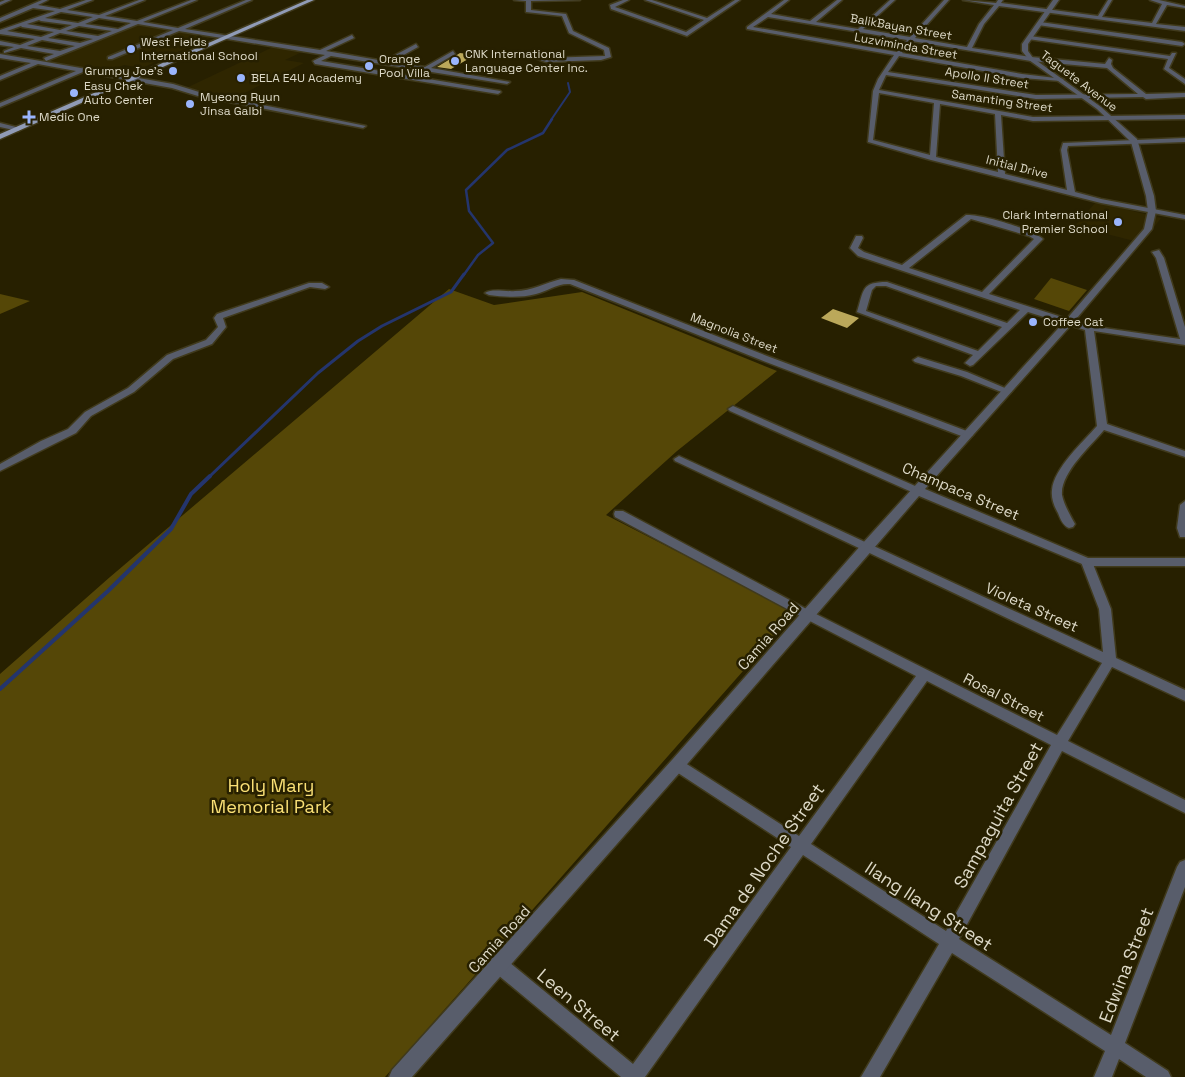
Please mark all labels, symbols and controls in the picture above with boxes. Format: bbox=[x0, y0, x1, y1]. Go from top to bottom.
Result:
street label: BalikBayan Street bbox=[849, 10, 953, 44]
street label: Luzviminda Street bbox=[853, 29, 959, 63]
place label: West Fields International School bbox=[141, 34, 258, 64]
marker: West Fields International School bbox=[125, 43, 137, 55]
place label: CNK International Language Center Inc. bbox=[465, 46, 588, 76]
street label: Taguete Avenue bbox=[1037, 47, 1121, 115]
place label: Orange Pool Villa bbox=[379, 51, 430, 81]
marker: CNK International Language Center Inc. bbox=[449, 55, 461, 67]
marker: Orange Pool Villa bbox=[363, 60, 375, 72]
place label: Grumpy Joe's bbox=[85, 63, 163, 79]
street label: Apollo II Street bbox=[944, 63, 1030, 93]
marker: Grumpy Joe's bbox=[167, 65, 179, 77]
place label: BELA E4U Academy bbox=[251, 70, 362, 86]
marker: BELA E4U Academy bbox=[235, 72, 247, 84]
place label: Easy Chek Auto Center bbox=[84, 78, 154, 108]
street label: Samanting Street bbox=[950, 86, 1054, 116]
marker: Easy Chek Auto Center bbox=[68, 87, 80, 99]
place label: Myeong Ryun Jinsa Galbi bbox=[200, 89, 280, 119]
marker: Myeong Ryun Jinsa Galbi bbox=[184, 98, 196, 110]
place label: Medic One bbox=[39, 109, 100, 125]
marker: Medic One bbox=[23, 111, 35, 123]
street label: Initial Drive bbox=[984, 152, 1050, 182]
place label: Clark International Premier School bbox=[1002, 207, 1108, 237]
marker: Clark International Premier School bbox=[1112, 216, 1124, 228]
street label: Magnolia Street bbox=[688, 309, 780, 357]
place label: Coffee Cat bbox=[1043, 314, 1104, 330]
marker: Coffee Cat bbox=[1027, 316, 1039, 328]
street label: Champaca Street bbox=[899, 458, 1023, 524]
street label: Violeta Street bbox=[983, 578, 1081, 636]
street label: Camia Road bbox=[733, 598, 803, 674]
street label: Rosal Street bbox=[960, 668, 1048, 726]
street label: Sampaguita Street bbox=[948, 738, 1048, 892]
park label: Holy Mary Memorial Park bbox=[211, 774, 332, 818]
street label: Dama de Noche Street bbox=[699, 779, 829, 951]
street label: Ilang Ilang Street bbox=[861, 856, 997, 956]
street label: Camia Road bbox=[464, 901, 534, 977]
street label: Edwina Street bbox=[1093, 904, 1159, 1026]
street label: Leen Street bbox=[533, 963, 625, 1047]

